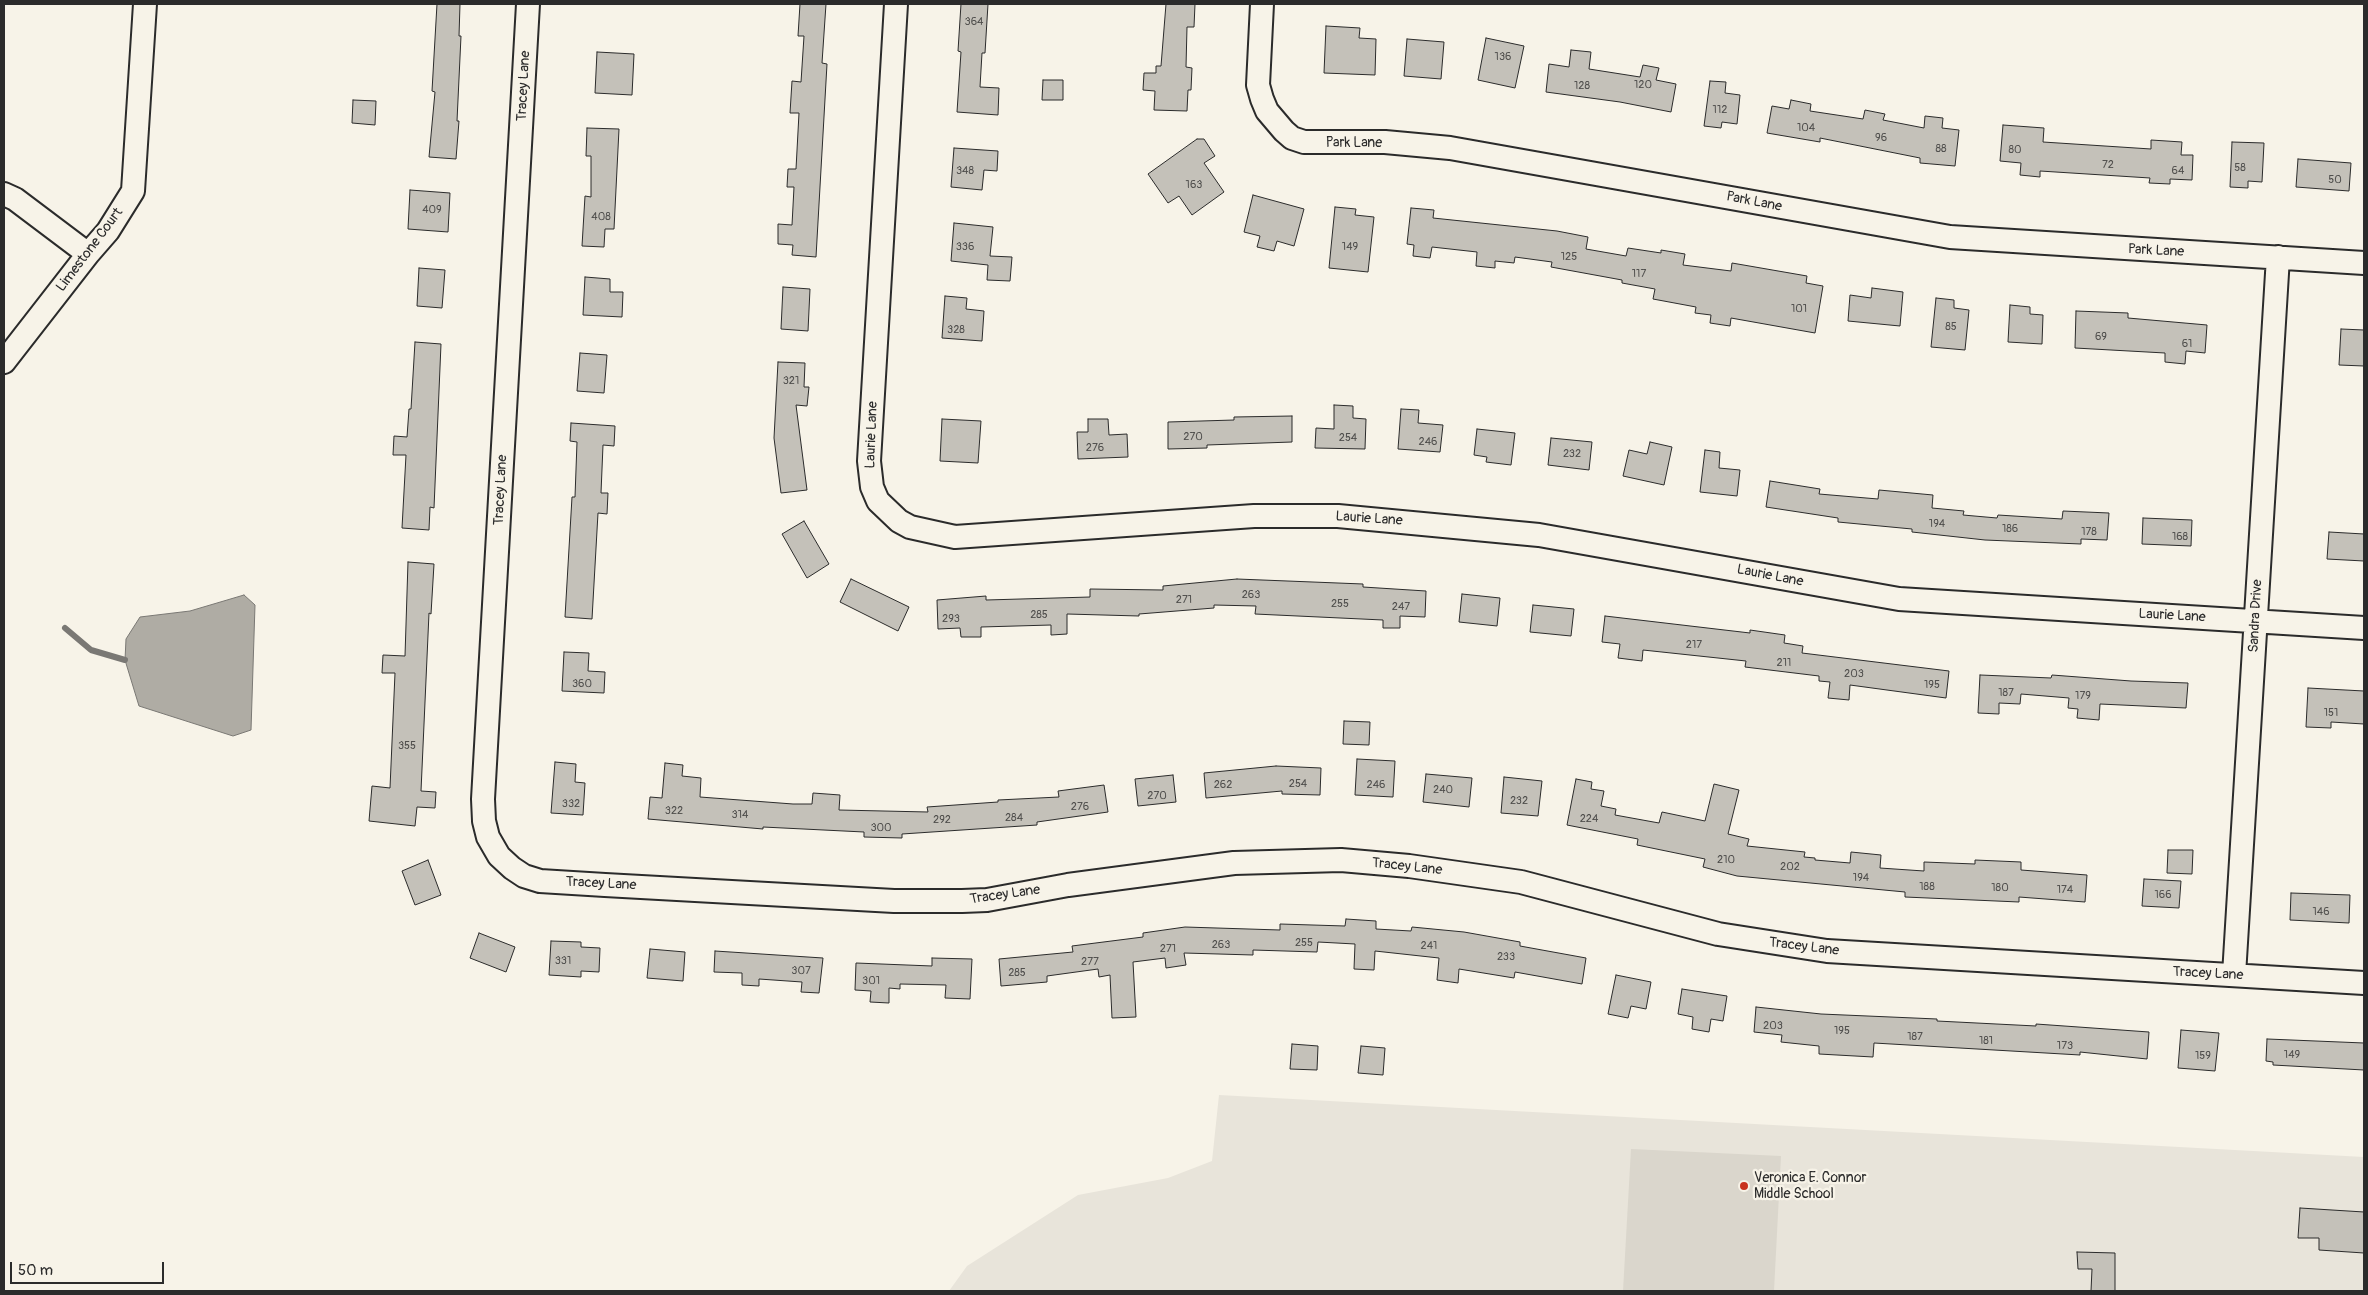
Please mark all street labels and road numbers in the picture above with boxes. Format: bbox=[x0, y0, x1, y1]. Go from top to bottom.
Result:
street label: Tracey Lane bbox=[514, 50, 534, 122]
street label: Park Lane bbox=[1326, 135, 1382, 151]
street label: Park Lane bbox=[1725, 188, 1783, 216]
street label: Limestone Court bbox=[53, 205, 127, 295]
street label: Park Lane bbox=[2127, 241, 2185, 261]
street label: Laurie Lane bbox=[862, 401, 882, 469]
street label: Tracey Lane bbox=[491, 454, 511, 526]
street label: Laurie Lane bbox=[1335, 508, 1403, 530]
street label: Laurie Lane bbox=[1735, 561, 1805, 591]
street label: Sandra Drive bbox=[2246, 579, 2266, 653]
street label: Laurie Lane bbox=[2138, 606, 2206, 626]
street label: Tracey Lane bbox=[1371, 855, 1443, 879]
street label: Tracey Lane bbox=[565, 874, 637, 894]
street label: Tracey Lane bbox=[969, 882, 1041, 908]
street label: Tracey Lane bbox=[1768, 934, 1840, 960]
street label: Tracey Lane bbox=[2172, 964, 2244, 984]

